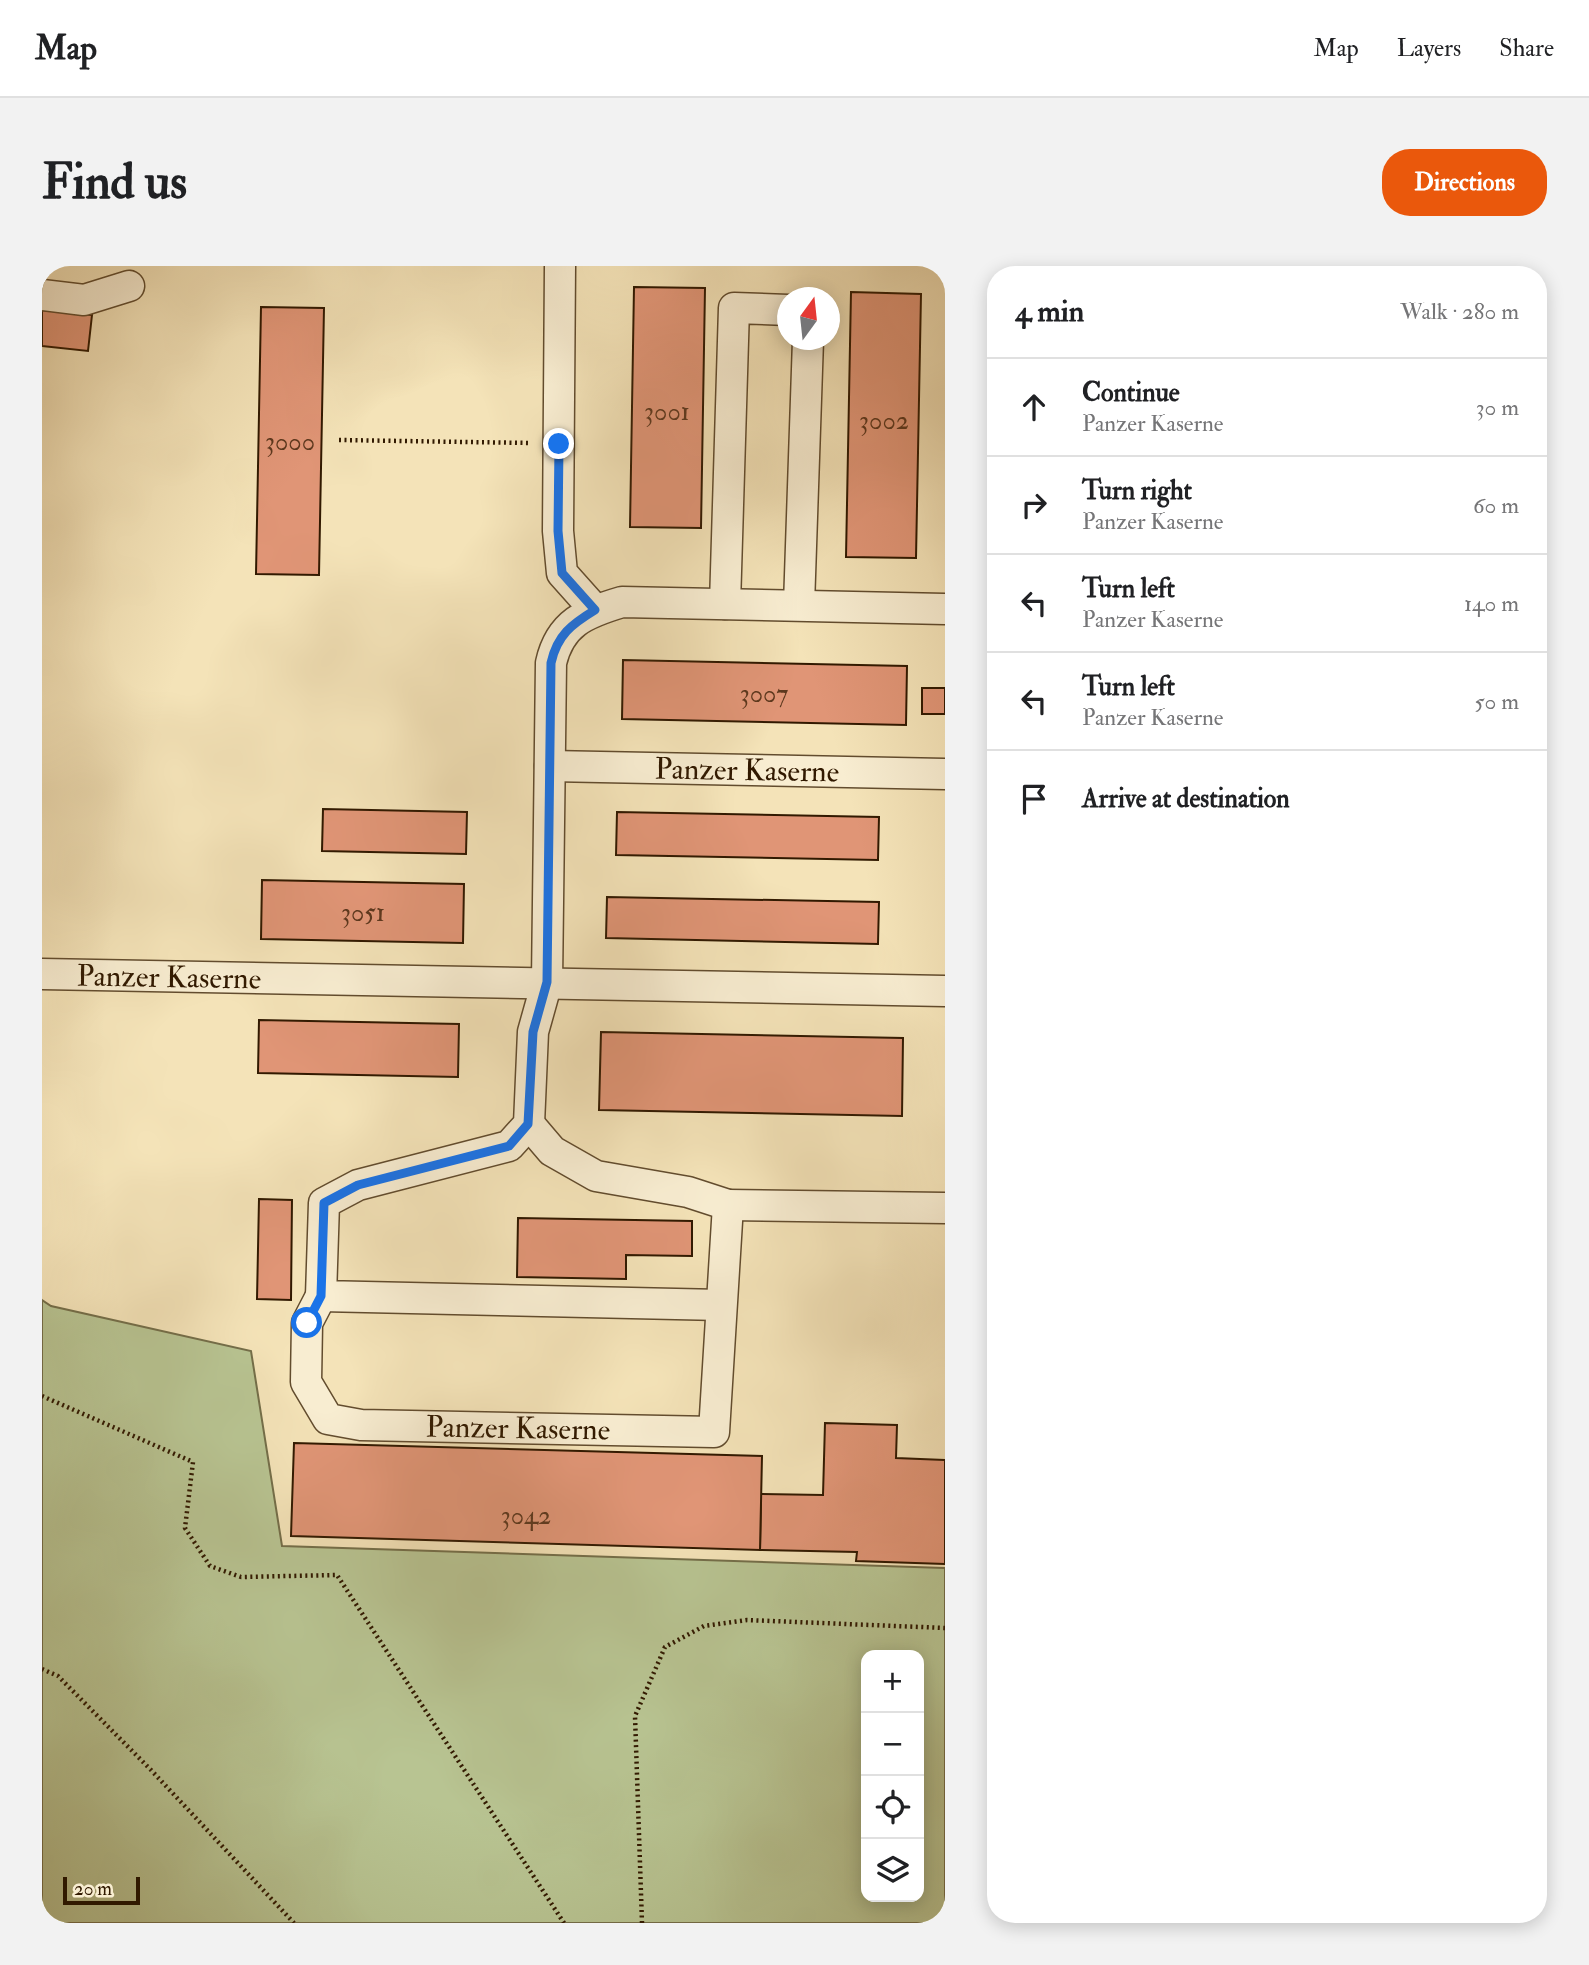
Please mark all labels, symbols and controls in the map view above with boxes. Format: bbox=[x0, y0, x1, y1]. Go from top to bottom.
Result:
text: Map bbox=[35, 28, 97, 69]
text: Map bbox=[1314, 33, 1359, 64]
text: Layers bbox=[1397, 33, 1461, 64]
text: Share bbox=[1499, 33, 1554, 64]
button: Directions bbox=[1382, 149, 1547, 216]
text: Find us bbox=[42, 152, 187, 213]
north arrow bbox=[777, 287, 840, 350]
text: 4 min bbox=[1015, 293, 1084, 330]
text: Walk · 280 m bbox=[1400, 297, 1519, 326]
text: Continue bbox=[1082, 377, 1180, 409]
icon: ahead bbox=[1015, 388, 1053, 426]
text: 30 m bbox=[1476, 393, 1519, 422]
house number: 3001 bbox=[644, 396, 690, 428]
house number: 3002 bbox=[859, 405, 909, 437]
text: Panzer Kaserne bbox=[1082, 409, 1223, 438]
house number: 3000 bbox=[265, 426, 315, 458]
route end bbox=[543, 428, 574, 459]
text: Turn right bbox=[1082, 475, 1192, 507]
icon: right bbox=[1015, 486, 1053, 524]
text: 60 m bbox=[1473, 491, 1519, 520]
text: Panzer Kaserne bbox=[1082, 507, 1223, 536]
text: Turn left bbox=[1082, 573, 1175, 605]
icon: left bbox=[1015, 584, 1053, 622]
text: 140 m bbox=[1464, 589, 1519, 618]
text: Panzer Kaserne bbox=[1082, 605, 1223, 634]
text: Turn left bbox=[1082, 671, 1175, 703]
house number: 3007 bbox=[740, 678, 788, 710]
icon: left bbox=[1015, 682, 1053, 720]
text: 50 m bbox=[1475, 687, 1519, 716]
text: Panzer Kaserne bbox=[1082, 703, 1223, 732]
street label: Panzer Kaserne bbox=[654, 750, 840, 791]
icon: arrive bbox=[1015, 780, 1053, 818]
text: Arrive at destination bbox=[1082, 783, 1290, 815]
house number: 3051 bbox=[341, 897, 385, 929]
street label: Panzer Kaserne bbox=[76, 957, 262, 998]
route start bbox=[291, 1307, 322, 1338]
street label: Panzer Kaserne bbox=[425, 1408, 611, 1449]
house number: 3042 bbox=[501, 1500, 551, 1532]
map controls bbox=[861, 1650, 924, 1902]
button: + bbox=[861, 1650, 924, 1713]
button: − bbox=[861, 1713, 924, 1776]
button: locate bbox=[861, 1776, 924, 1839]
button: layers bbox=[861, 1839, 924, 1902]
scale bar bbox=[63, 1874, 140, 1906]
text: 20 m bbox=[74, 1877, 112, 1901]

